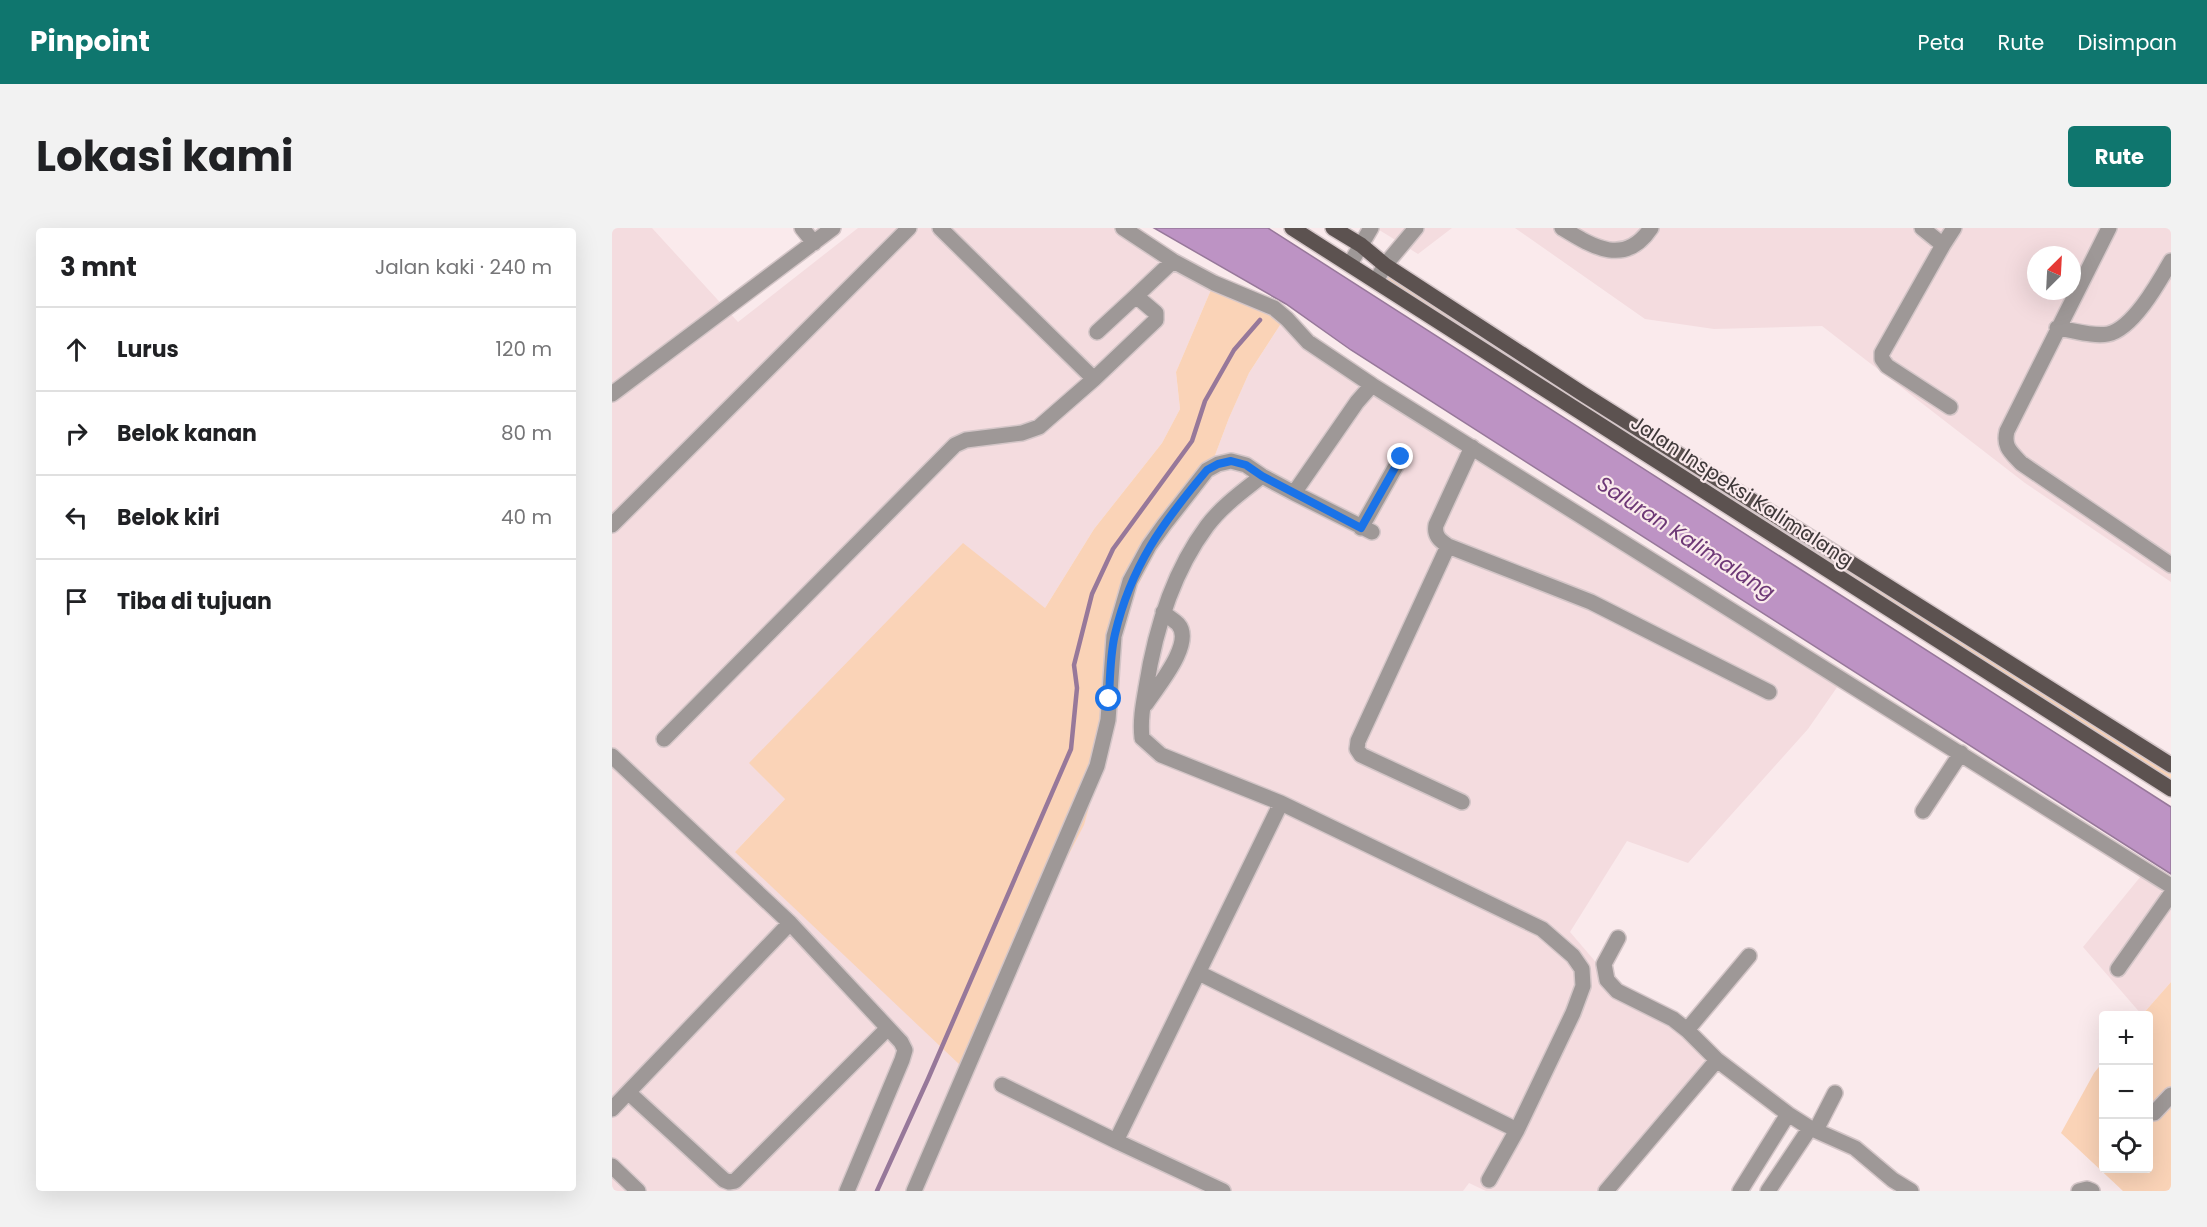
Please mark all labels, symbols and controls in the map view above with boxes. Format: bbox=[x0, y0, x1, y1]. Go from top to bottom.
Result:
text: Pinpoint bbox=[30, 22, 150, 61]
text: Peta bbox=[1917, 28, 1965, 57]
text: Rute bbox=[1998, 28, 2044, 57]
text: Disimpan bbox=[2077, 28, 2177, 57]
button: Rute bbox=[2068, 126, 2171, 187]
text: Lokasi kami bbox=[36, 127, 293, 186]
north arrow bbox=[2027, 246, 2081, 300]
text: 3 mnt bbox=[60, 249, 137, 285]
text: Jalan kaki · 240 m bbox=[375, 253, 552, 281]
icon: ahead bbox=[60, 333, 93, 366]
text: Lurus bbox=[117, 334, 179, 365]
text: 120 m bbox=[496, 335, 552, 363]
street label: Jalan Inspeksi Kalimalang bbox=[1625, 408, 1859, 574]
icon: right bbox=[60, 417, 93, 450]
text: Belok kanan bbox=[117, 418, 257, 449]
text: 80 m bbox=[501, 419, 552, 447]
route end bbox=[1387, 443, 1413, 469]
water label: Saluran Kalimalang bbox=[1592, 469, 1781, 606]
icon: left bbox=[60, 501, 93, 534]
text: Belok kiri bbox=[117, 502, 220, 533]
text: 40 m bbox=[501, 503, 552, 531]
icon: arrive bbox=[60, 585, 93, 618]
text: Tiba di tujuan bbox=[117, 586, 272, 617]
route start bbox=[1095, 685, 1121, 711]
map controls bbox=[2099, 1011, 2153, 1173]
button: + bbox=[2099, 1011, 2153, 1065]
button: − bbox=[2099, 1065, 2153, 1119]
button: locate bbox=[2099, 1119, 2153, 1173]

